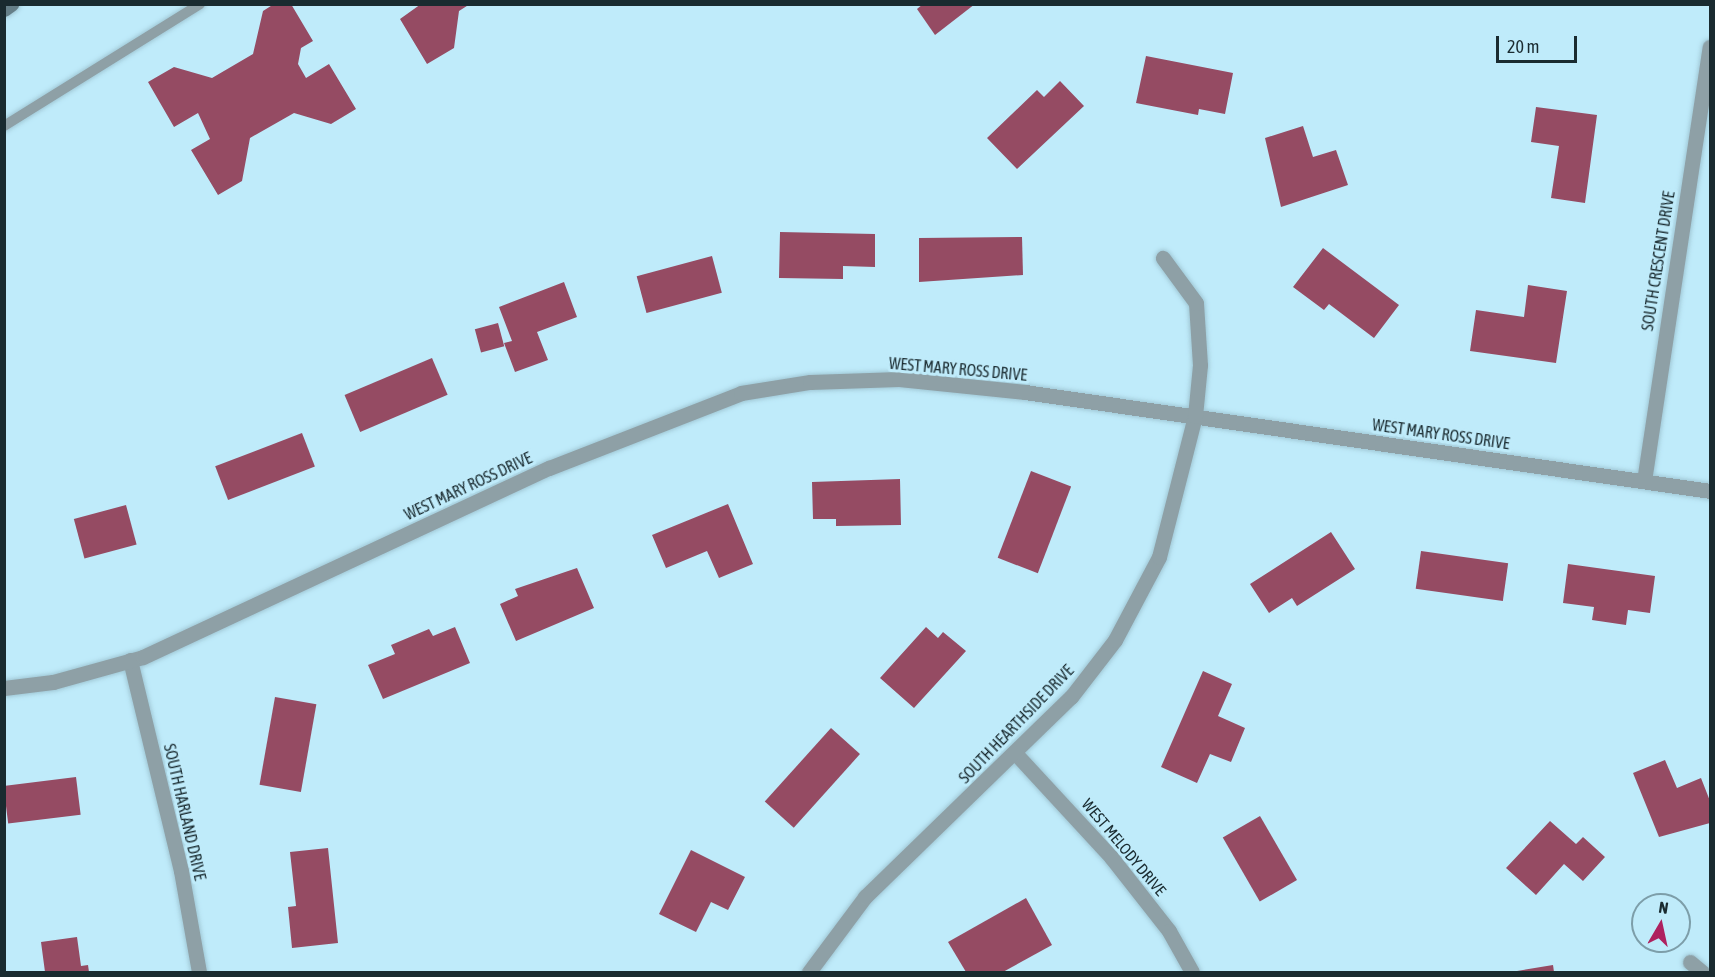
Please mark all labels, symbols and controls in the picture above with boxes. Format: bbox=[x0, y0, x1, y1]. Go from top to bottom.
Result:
scale bar bbox=[1499, 24, 1580, 62]
text: 20 m bbox=[1507, 36, 1539, 57]
street label: SOUTH CRESCENT DRIVE bbox=[1637, 190, 1679, 332]
street label: WEST MARY ROSS DRIVE bbox=[888, 353, 1028, 385]
street label: WEST MARY ROSS DRIVE bbox=[1371, 415, 1511, 453]
street label: WEST MARY ROSS DRIVE bbox=[401, 448, 535, 524]
street label: SOUTH HEARTHSIDE DRIVE bbox=[955, 661, 1077, 787]
street label: SOUTH HARLAND DRIVE bbox=[160, 742, 210, 882]
street label: WEST MELODY DRIVE bbox=[1078, 795, 1170, 899]
north arrow bbox=[1631, 893, 1691, 953]
text: N bbox=[1657, 898, 1670, 917]

